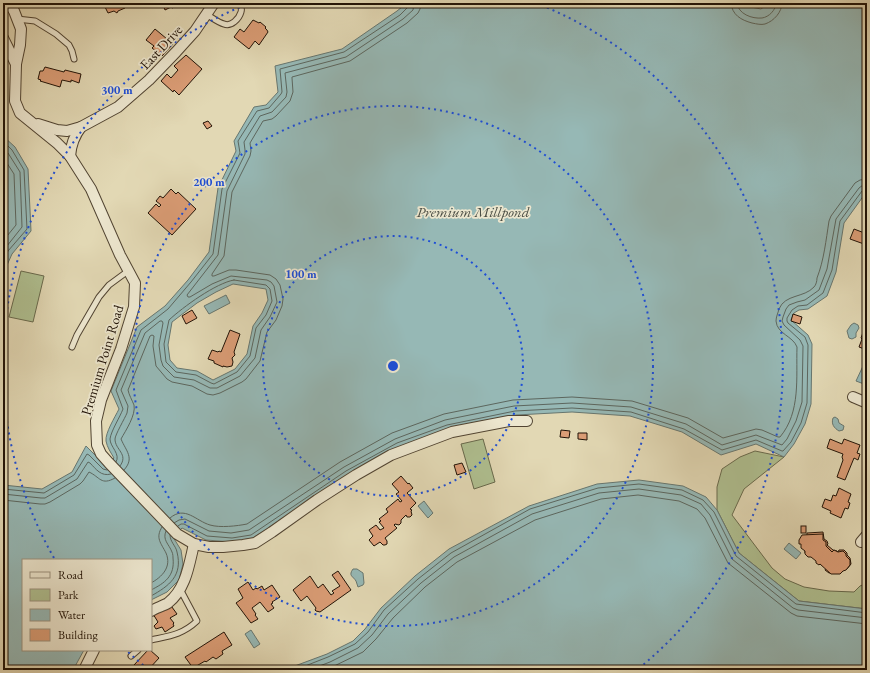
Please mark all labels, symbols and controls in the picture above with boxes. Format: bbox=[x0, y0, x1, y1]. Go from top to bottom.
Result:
street label: East Drive bbox=[136, 20, 187, 73]
text: 300 m bbox=[101, 82, 133, 98]
text: 200 m bbox=[193, 174, 225, 190]
water label: Premium Millpond bbox=[417, 202, 530, 221]
text: 100 m bbox=[285, 266, 317, 282]
street label: Premium Point Road bbox=[77, 302, 128, 417]
centre of rings bbox=[386, 359, 400, 373]
legend bbox=[22, 559, 152, 651]
text: Road bbox=[58, 567, 84, 583]
text: Park bbox=[58, 587, 79, 603]
text: Water bbox=[58, 607, 85, 623]
text: Building bbox=[58, 627, 99, 643]

